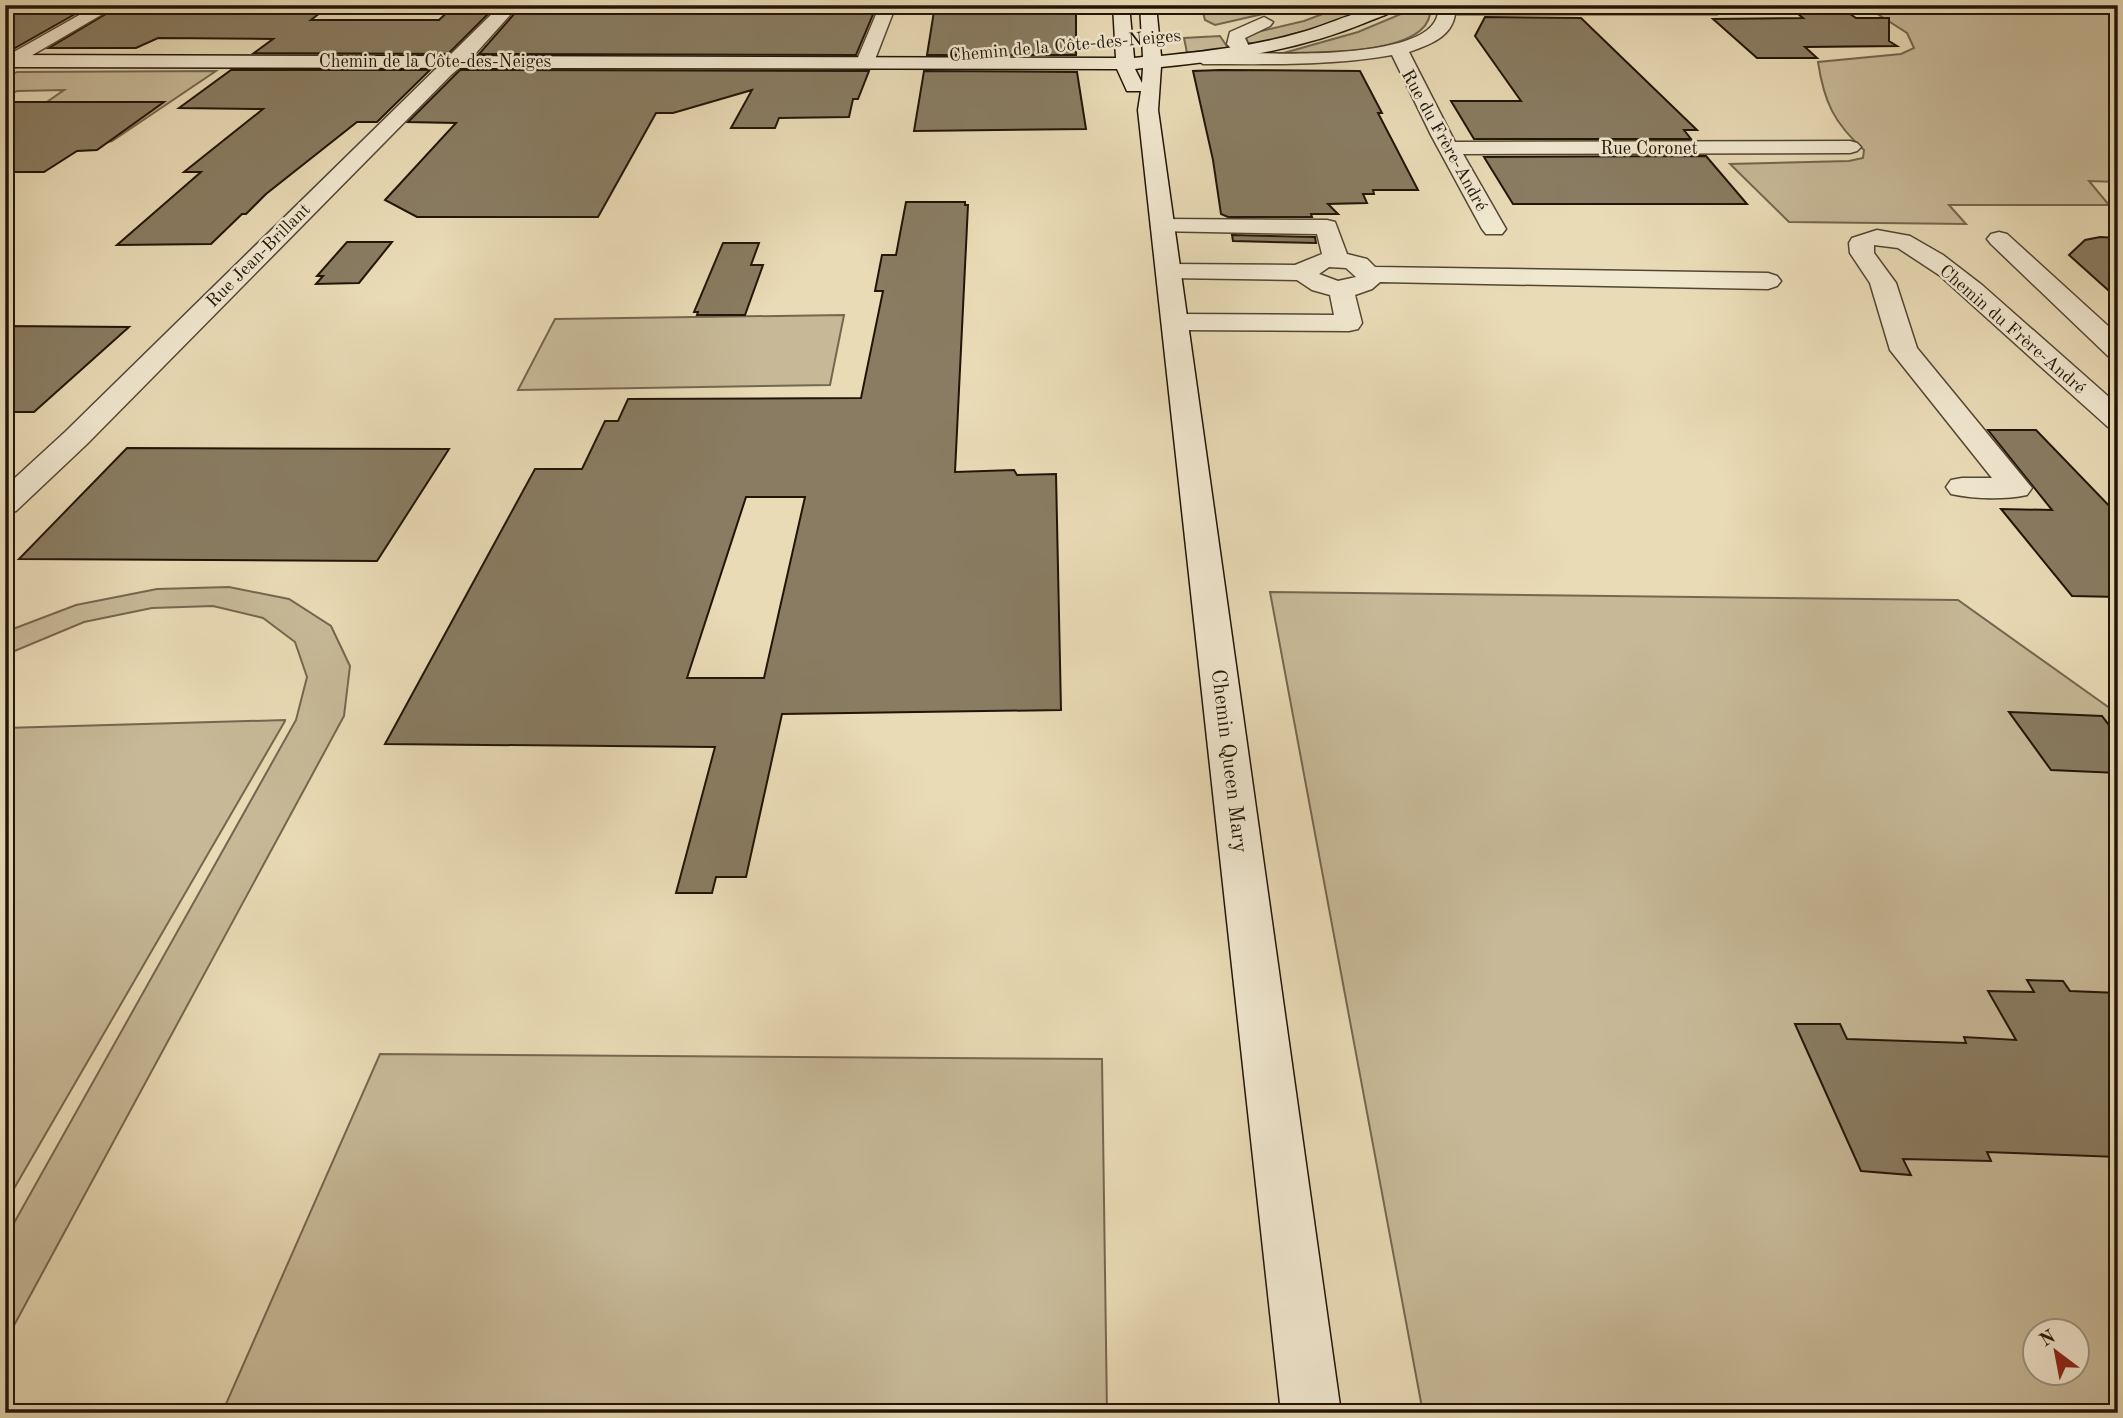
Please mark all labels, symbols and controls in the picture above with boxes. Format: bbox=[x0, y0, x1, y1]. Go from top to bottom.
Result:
street label: Chemin de la Côte-des-Neiges bbox=[948, 27, 1182, 65]
street label: Chemin de la Côte-des-Neiges bbox=[319, 53, 552, 71]
street label: Rue du Frère-André bbox=[1398, 67, 1490, 214]
street label: Rue Coronet bbox=[1600, 140, 1698, 158]
street label: Rue Jean-Brillant bbox=[203, 200, 314, 311]
street label: Chemin du Frère-André bbox=[1936, 262, 2089, 398]
street label: Chemin Queen Mary bbox=[1207, 668, 1250, 854]
north arrow bbox=[2022, 1316, 2092, 1386]
text: N bbox=[2037, 1328, 2060, 1352]

